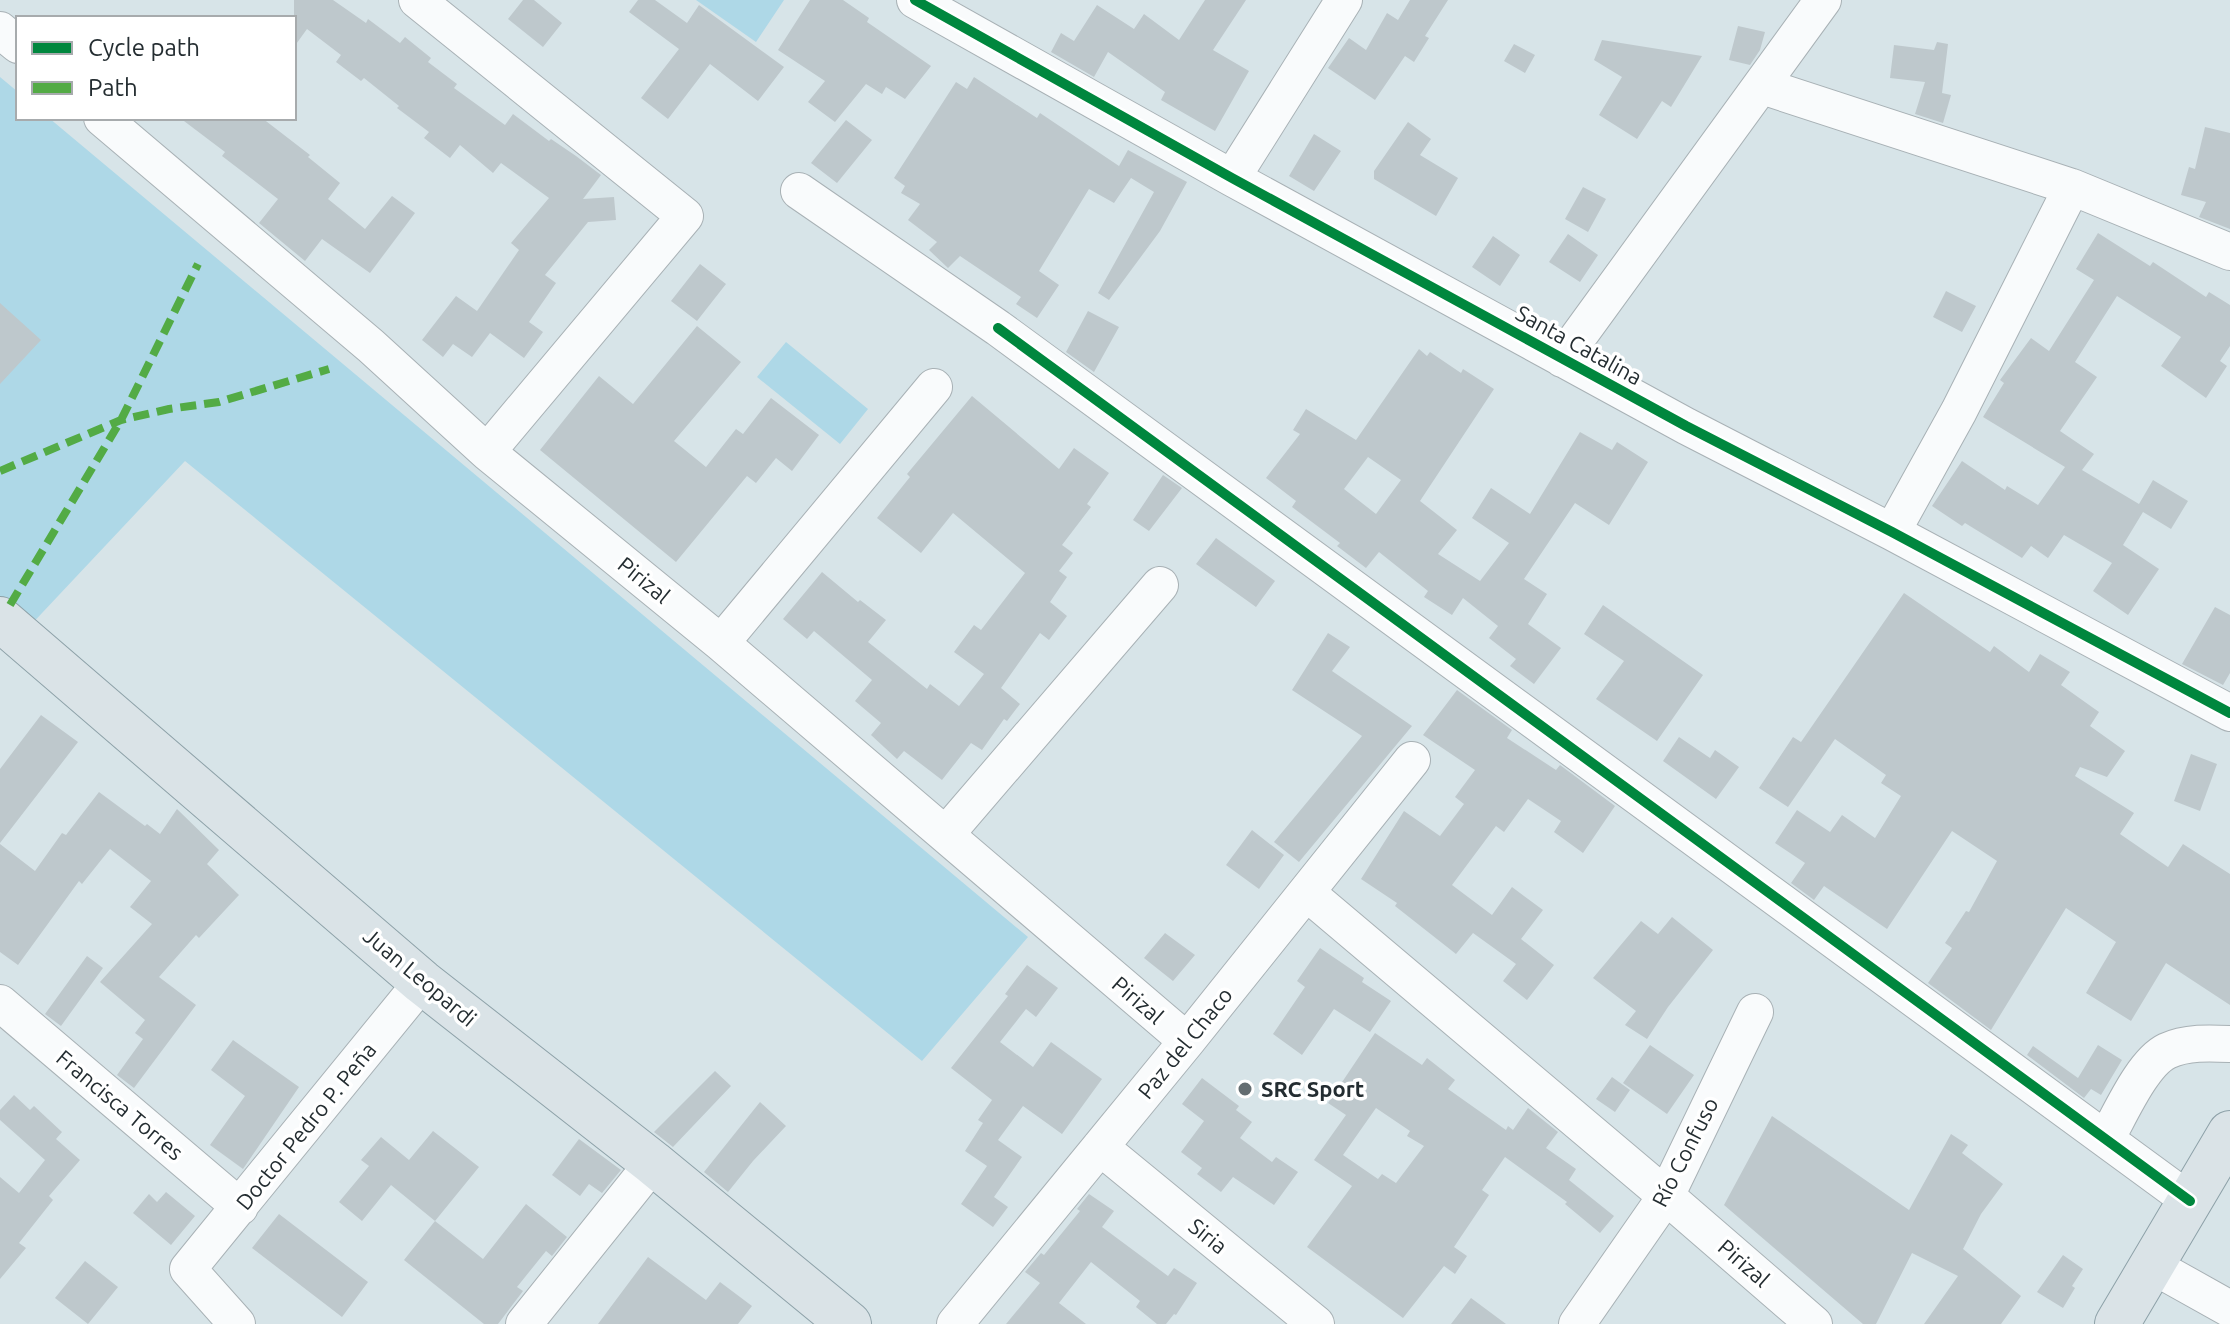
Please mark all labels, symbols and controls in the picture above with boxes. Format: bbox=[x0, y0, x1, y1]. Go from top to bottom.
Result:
legend bbox=[16, 16, 296, 120]
text: Cycle path bbox=[88, 34, 200, 61]
text: Path bbox=[88, 74, 138, 101]
street label: Santa Catalina bbox=[1512, 300, 1647, 389]
street label: Pirizal bbox=[613, 551, 675, 608]
street label: Juan Leopardi bbox=[359, 922, 482, 1031]
street label: Pirizal bbox=[1108, 971, 1169, 1029]
street label: Paz del Chaco bbox=[1132, 982, 1237, 1103]
street label: Doctor Pedro P. Peña bbox=[230, 1037, 381, 1214]
street label: Francisca Torres bbox=[52, 1044, 189, 1165]
place label: SRC Sport bbox=[1261, 1076, 1364, 1101]
marker: SRC Sport bbox=[1236, 1080, 1254, 1098]
street label: Río Confuso bbox=[1646, 1093, 1723, 1211]
street label: Siria bbox=[1184, 1213, 1232, 1259]
street label: Pirizal bbox=[1714, 1234, 1775, 1292]

